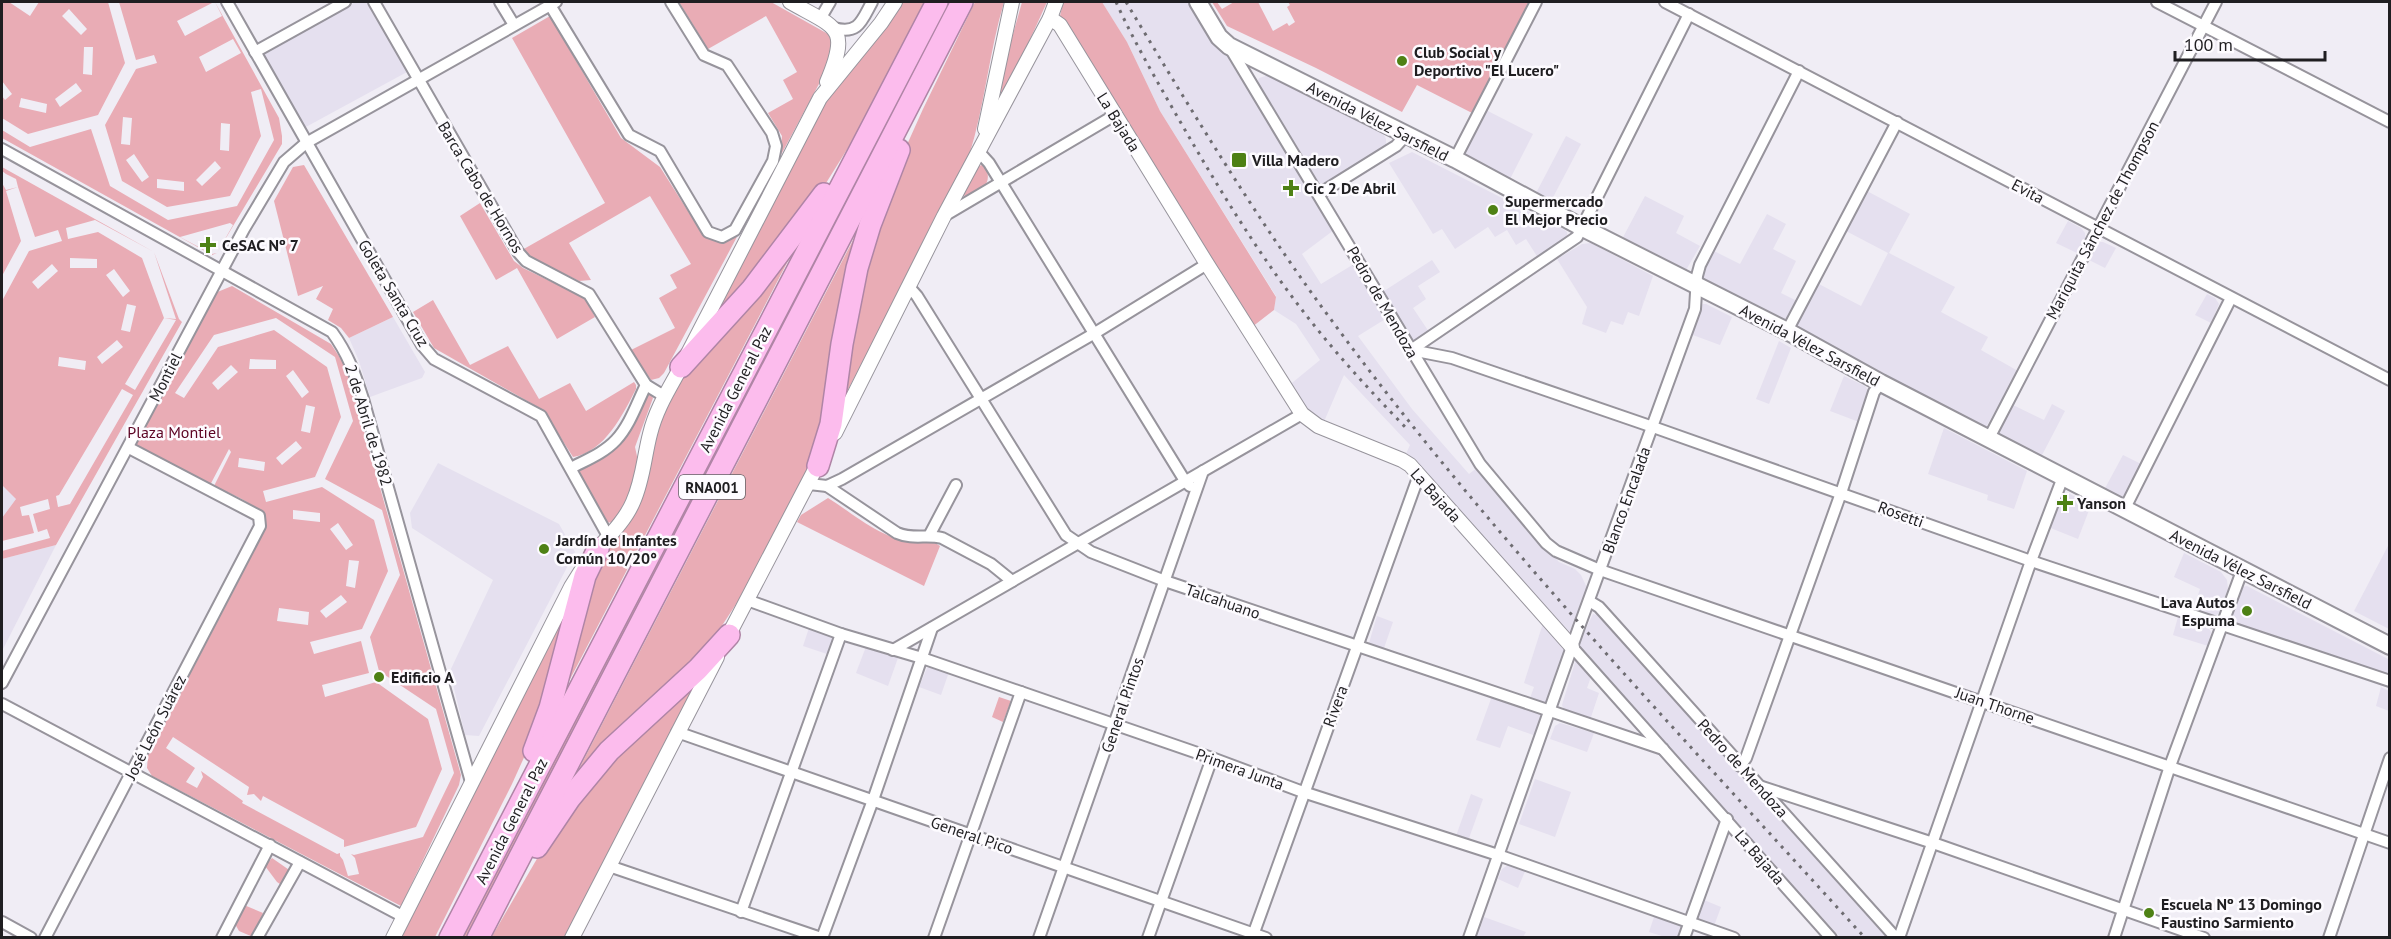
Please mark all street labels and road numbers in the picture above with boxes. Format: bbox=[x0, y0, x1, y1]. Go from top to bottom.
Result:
street label: Avenida Vélez Sarsfield bbox=[1304, 77, 1452, 165]
street label: La Bajada bbox=[1093, 89, 1145, 155]
street label: Barca Cabo de Hornos bbox=[434, 117, 528, 257]
street label: Mariquita Sánchez de Thompson bbox=[2041, 117, 2163, 323]
street label: Evita bbox=[2008, 174, 2048, 208]
street label: Goleta Santa Cruz bbox=[354, 236, 434, 350]
street label: Pedro de Mendoza bbox=[1343, 242, 1423, 362]
street label: Avenida Vélez Sarsfield bbox=[1736, 299, 1884, 391]
street label: Avenida General Paz bbox=[695, 323, 775, 455]
street label: Montiel bbox=[144, 349, 186, 405]
street label: 2 de Abril de 1982 bbox=[341, 362, 397, 488]
street label: Blanco Encalada bbox=[1597, 444, 1655, 556]
street label: La Bajada bbox=[1406, 464, 1466, 526]
road number: RNA001 bbox=[679, 475, 745, 499]
street label: Rosetti bbox=[1875, 497, 1927, 531]
street label: Avenida Vélez Sarsfield bbox=[2167, 525, 2315, 613]
street label: Talcahuano bbox=[1183, 579, 1263, 623]
street label: General Pintos bbox=[1096, 654, 1148, 755]
street label: José León Suárez bbox=[120, 671, 190, 784]
street label: Rivera bbox=[1318, 682, 1352, 730]
street label: Juan Thorne bbox=[1952, 682, 2037, 728]
street label: Pedro de Mendoza bbox=[1693, 715, 1793, 821]
street label: Primera Junta bbox=[1193, 744, 1287, 794]
street label: Avenida General Paz bbox=[471, 755, 551, 887]
street label: General Pico bbox=[928, 812, 1016, 858]
street label: La Bajada bbox=[1731, 825, 1789, 889]

